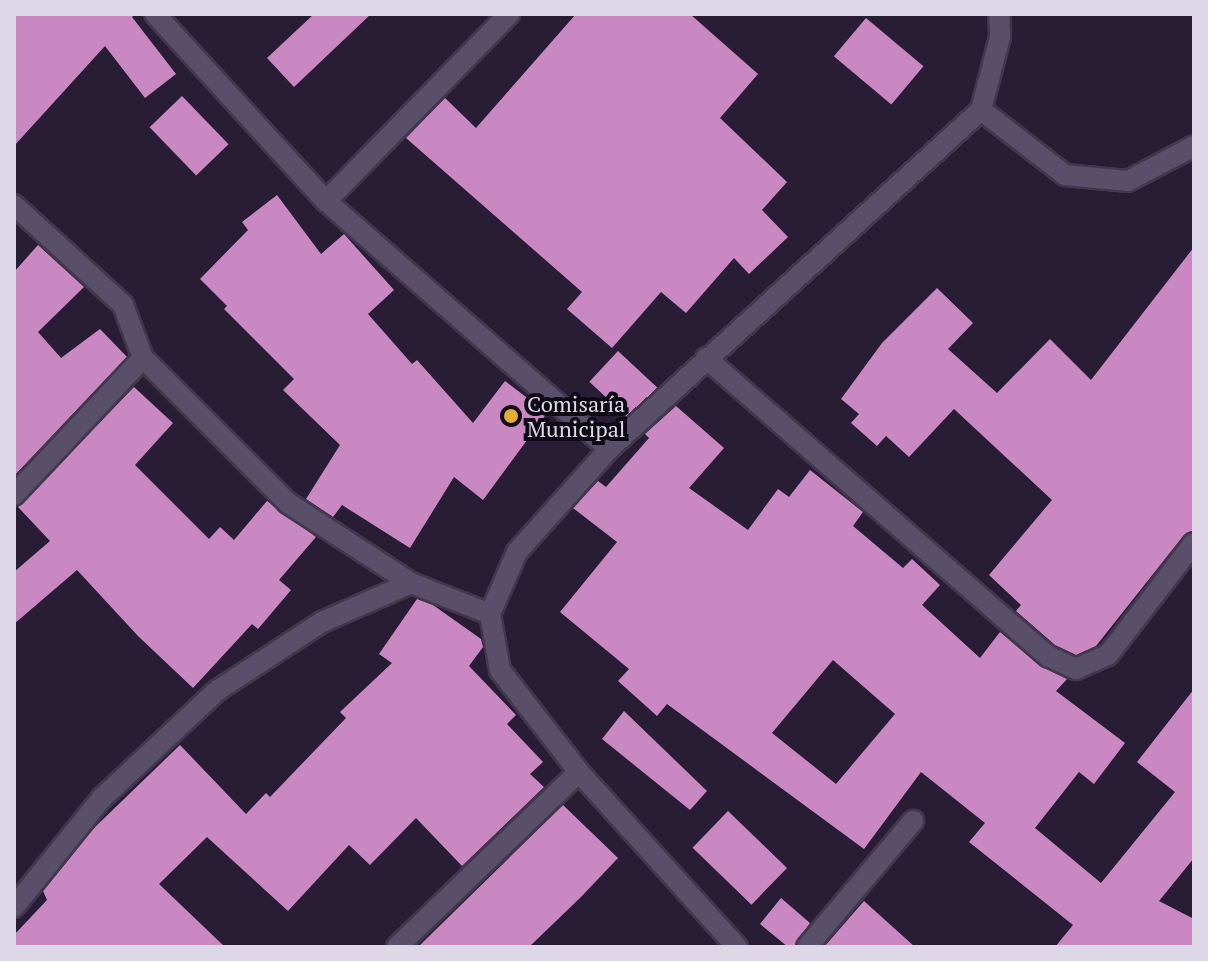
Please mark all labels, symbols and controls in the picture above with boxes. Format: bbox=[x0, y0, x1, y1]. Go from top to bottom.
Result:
place label: Comisaría Municipal bbox=[527, 390, 625, 442]
marker: Comisaría Municipal bbox=[502, 407, 520, 425]

